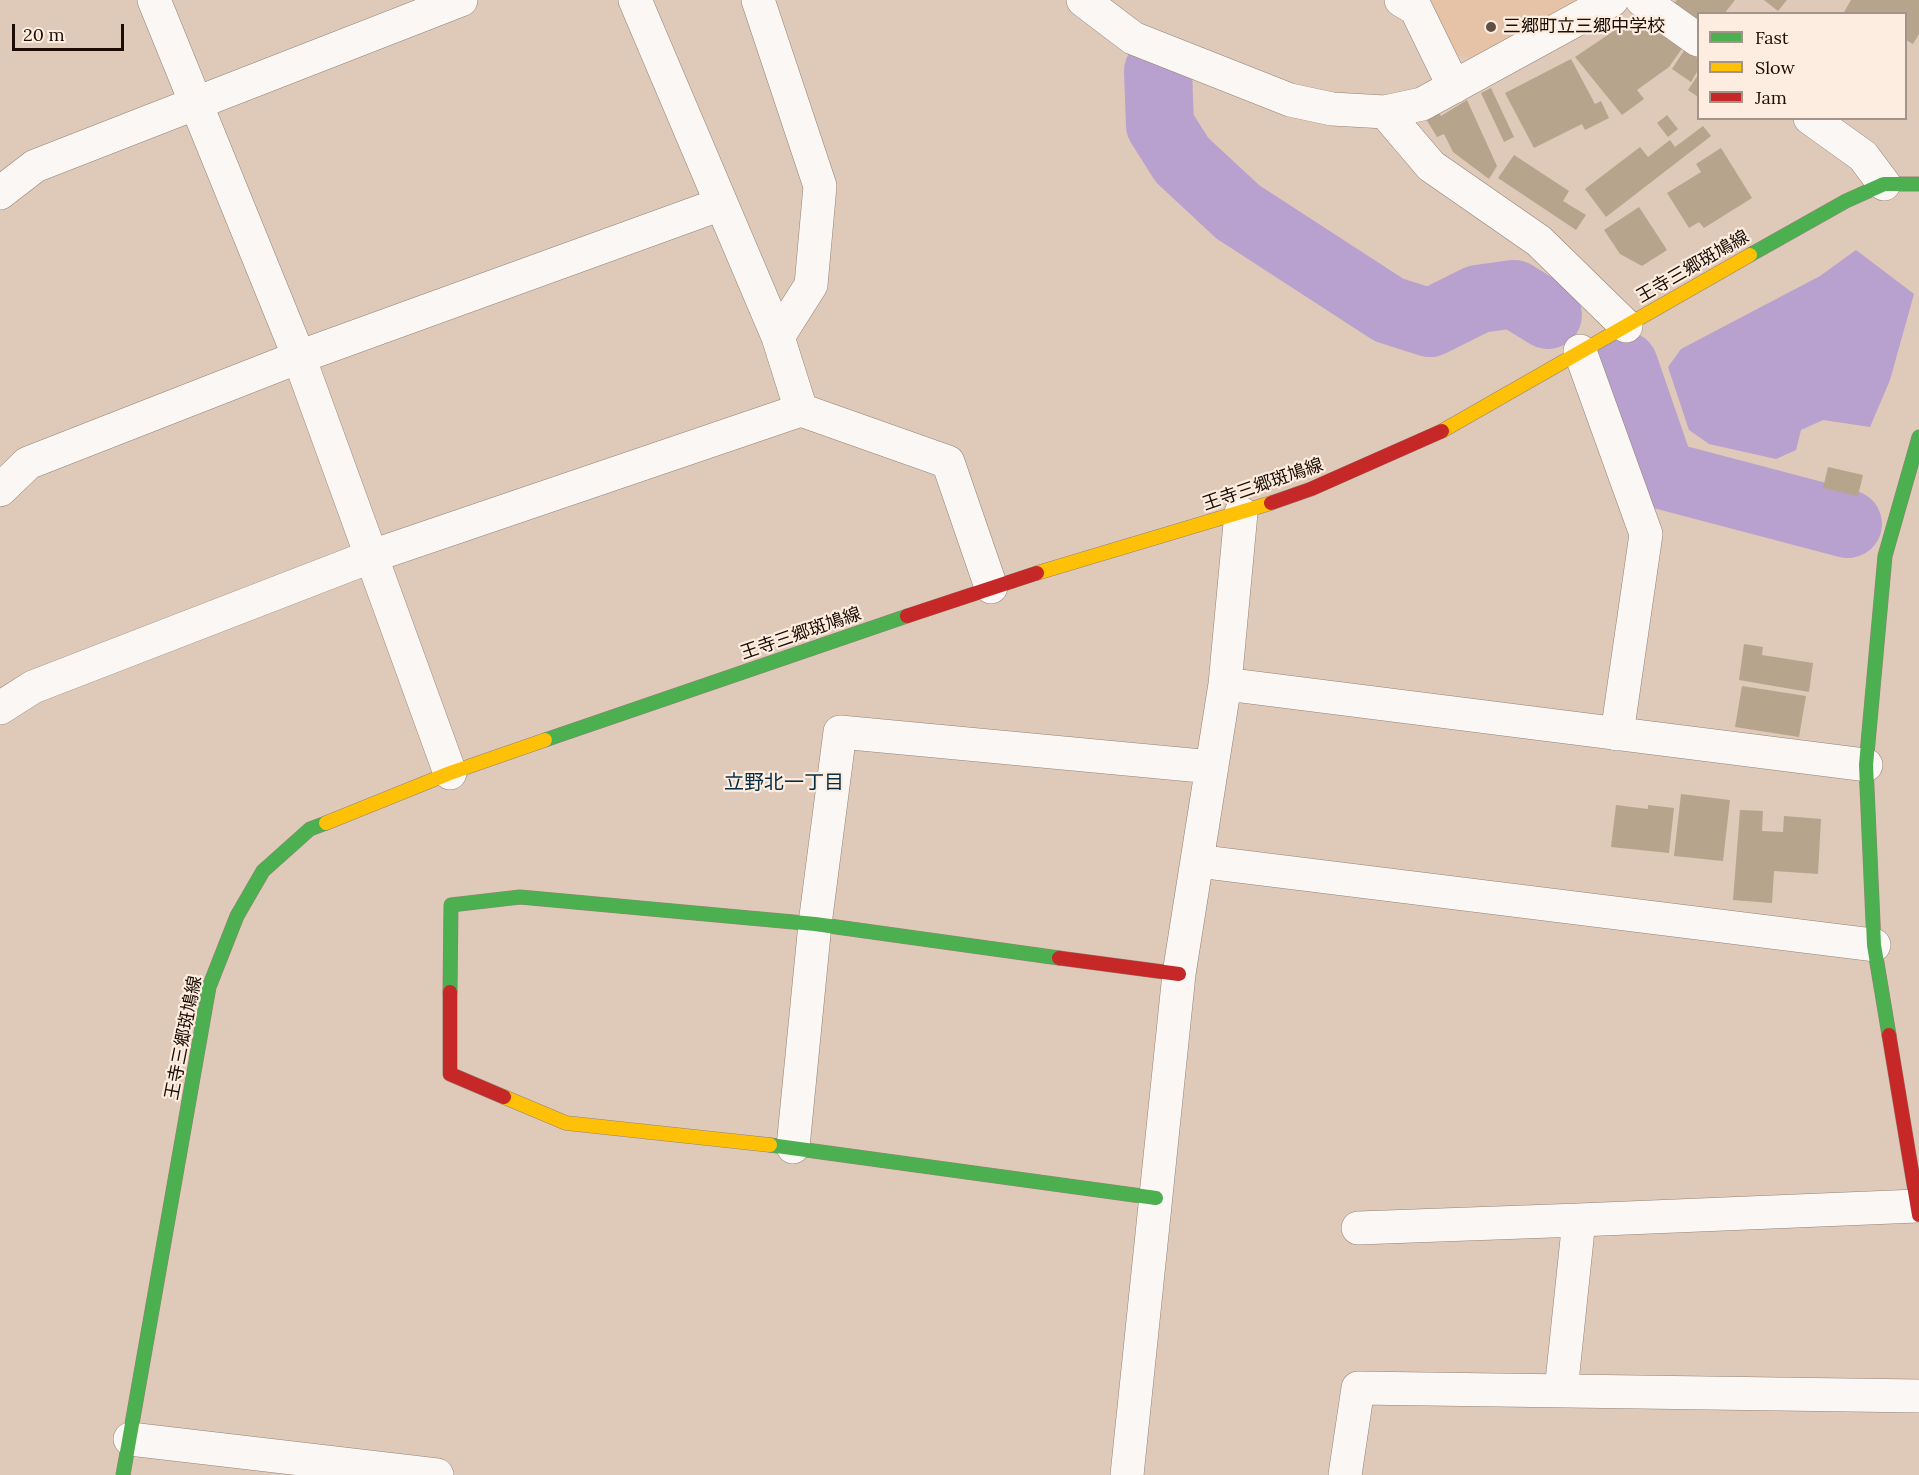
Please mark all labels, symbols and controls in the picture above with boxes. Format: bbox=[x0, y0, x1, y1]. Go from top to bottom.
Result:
scale bar bbox=[15, 12, 128, 50]
legend bbox=[1697, 12, 1907, 120]
place label: 三郷町立三郷中学校 bbox=[1503, 16, 1665, 38]
marker: 三郷町立三郷中学校 bbox=[1484, 20, 1498, 34]
text: 20 m bbox=[23, 23, 65, 46]
text: Fast bbox=[1755, 26, 1789, 49]
text: Slow bbox=[1755, 56, 1795, 79]
text: Jam bbox=[1755, 86, 1787, 109]
street label: 王寺三郷斑鳩線 bbox=[1633, 226, 1753, 308]
street label: 王寺三郷斑鳩線 bbox=[1200, 454, 1326, 516]
street label: 王寺三郷斑鳩線 bbox=[738, 603, 864, 665]
district label: 立野北一丁目 bbox=[724, 771, 844, 795]
street label: 王寺三郷斑鳩線 bbox=[161, 974, 207, 1102]

